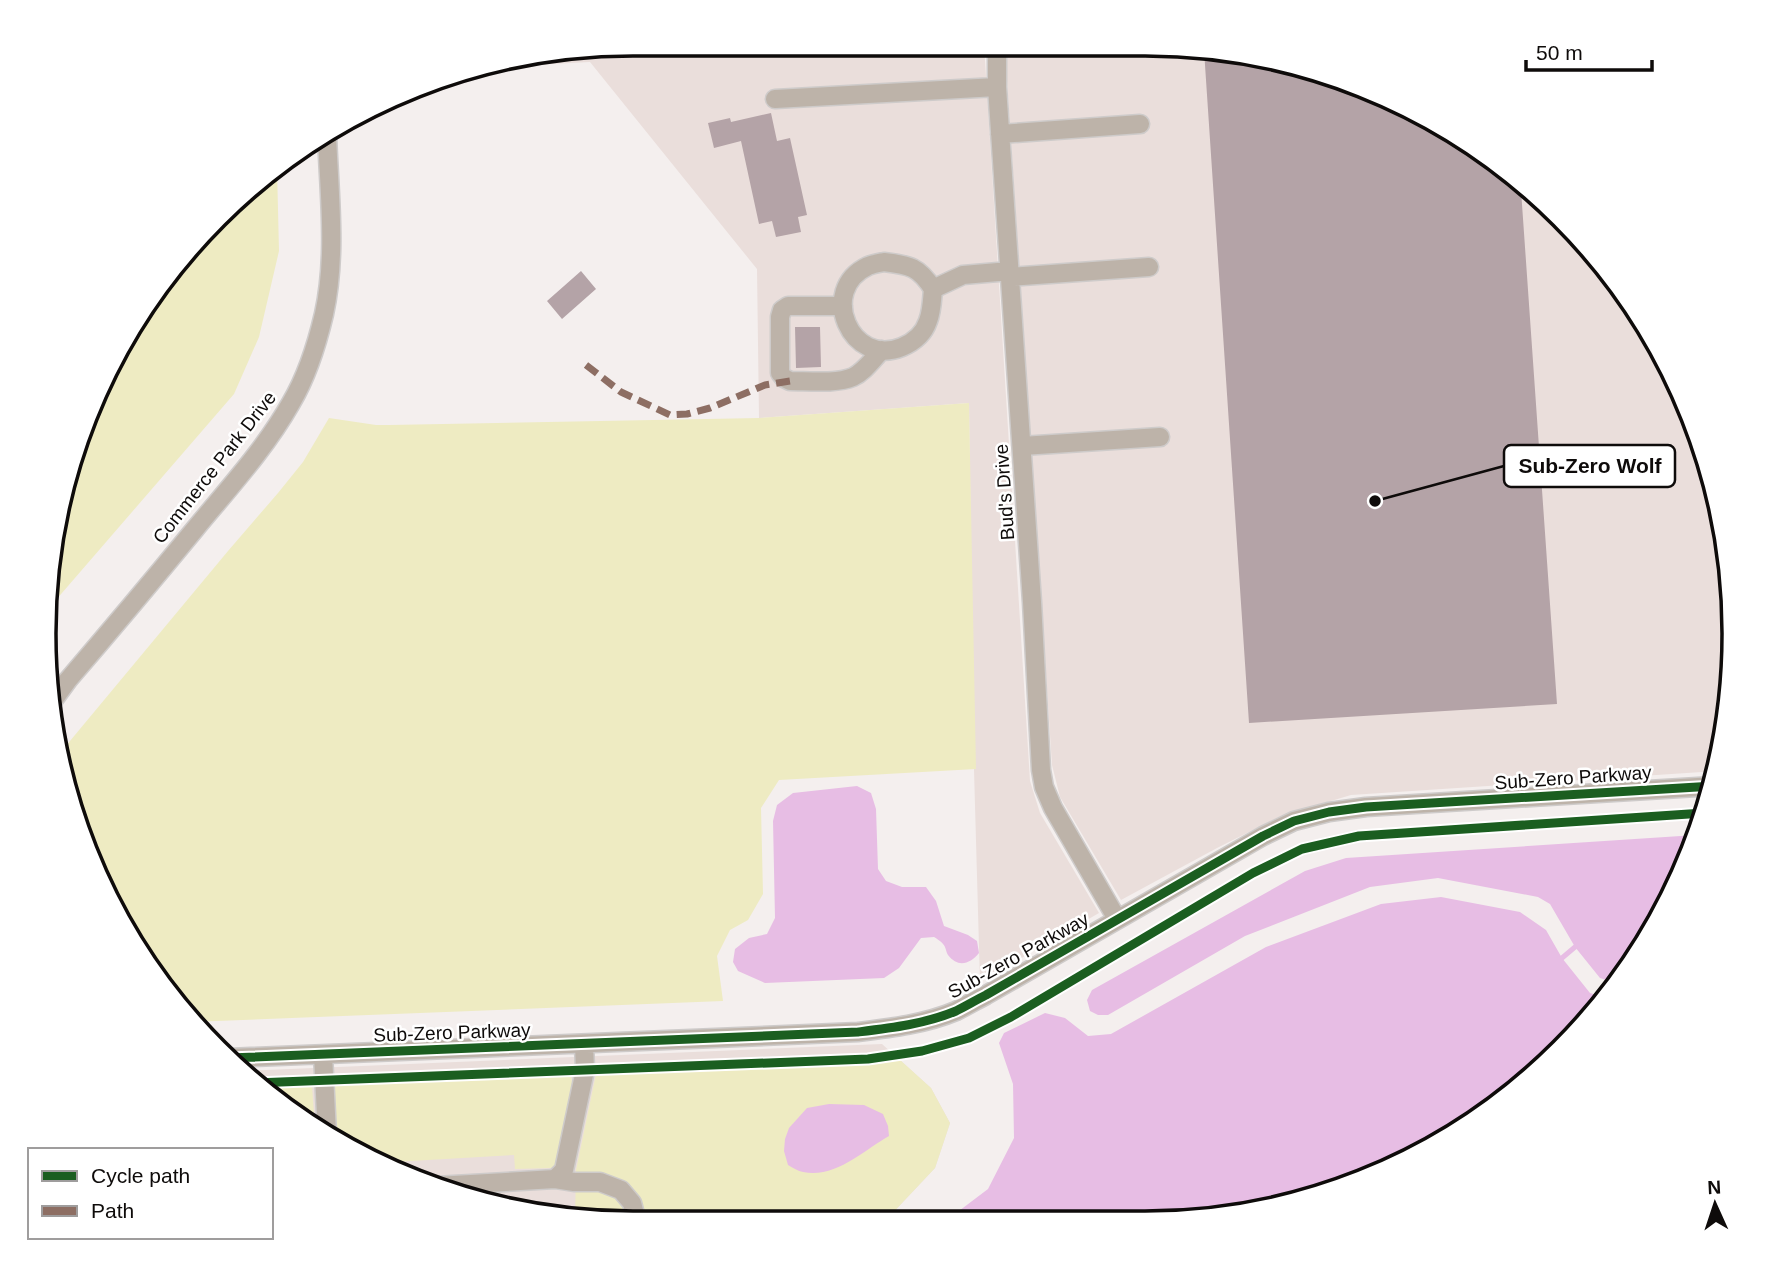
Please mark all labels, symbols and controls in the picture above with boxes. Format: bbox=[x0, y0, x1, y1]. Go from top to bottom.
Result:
scale bar bbox=[1526, 28, 1652, 72]
text: 50 m bbox=[1536, 41, 1583, 64]
street label: Commerce Park Drive bbox=[149, 387, 280, 547]
street label: Bud's Drive bbox=[991, 443, 1018, 541]
callout: Sub-Zero Wolf bbox=[1504, 445, 1675, 487]
text: Sub-Zero Wolf bbox=[1518, 454, 1663, 477]
street label: Sub-Zero Parkway bbox=[1494, 762, 1653, 793]
street label: Sub-Zero Parkway bbox=[944, 908, 1093, 1003]
street label: Sub-Zero Parkway bbox=[373, 1019, 531, 1046]
legend bbox=[28, 1148, 273, 1239]
text: Cycle path bbox=[91, 1164, 190, 1187]
north arrow bbox=[1680, 1169, 1750, 1239]
text: N bbox=[1707, 1177, 1722, 1198]
text: Path bbox=[91, 1199, 134, 1222]

